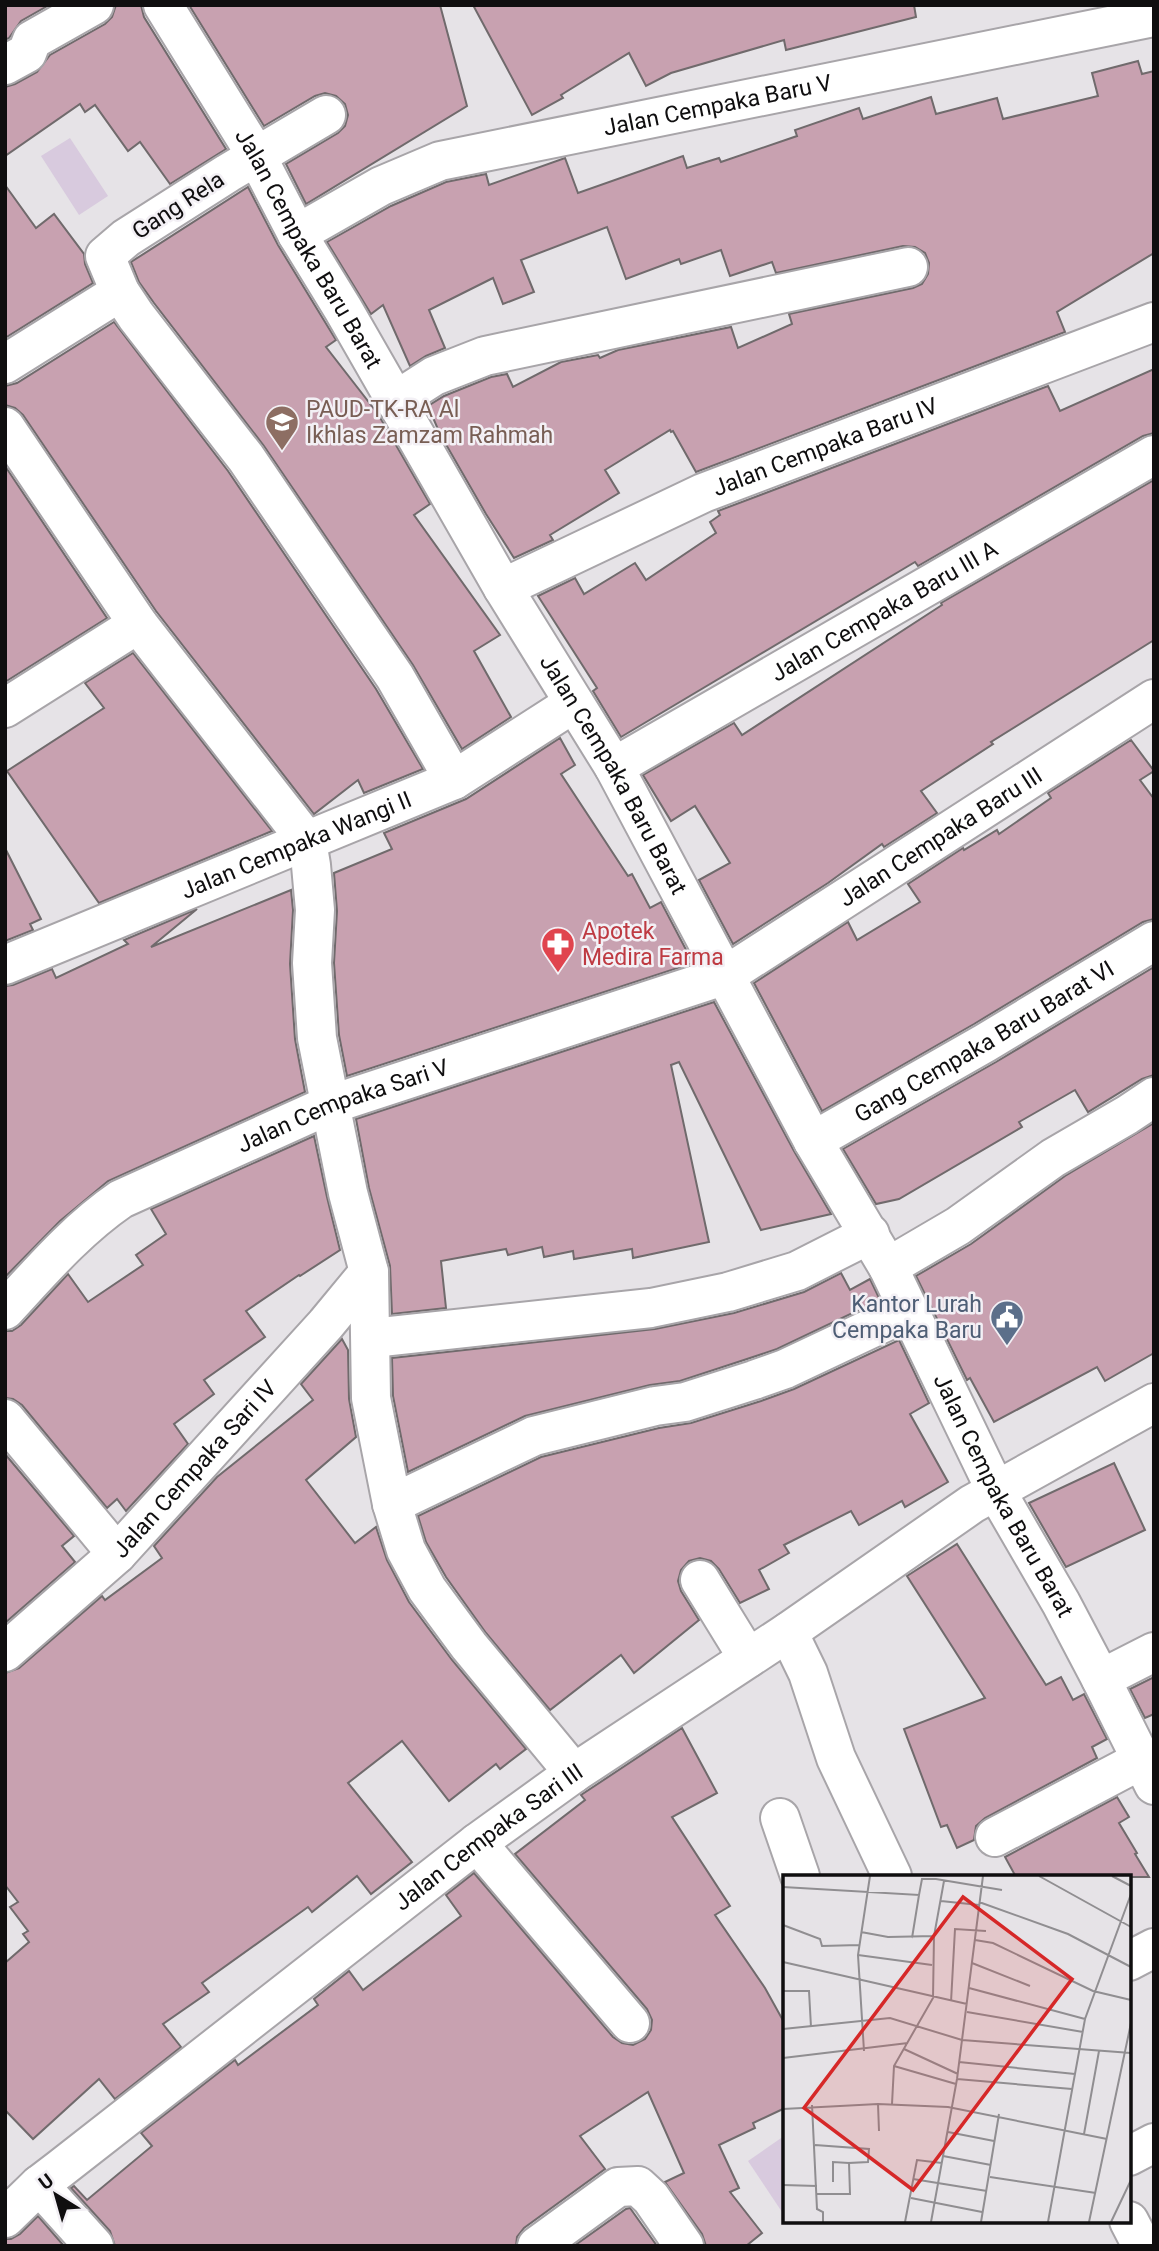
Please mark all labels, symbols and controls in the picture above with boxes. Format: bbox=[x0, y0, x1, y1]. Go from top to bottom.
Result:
street label: Jalan Cempaka Baru V bbox=[601, 69, 834, 142]
street label: Jalan Cempaka Baru Barat bbox=[229, 124, 387, 374]
street label: Gang Rela bbox=[127, 166, 229, 245]
street label: Jalan Cempaka Baru IV bbox=[709, 392, 942, 502]
place label: PAUD-TK-RA Al Ikhlas Zamzam Rahmah bbox=[306, 396, 553, 449]
school or university icon: PAUD-TK-RA Al Ikhlas Zamzam Rahmah bbox=[263, 403, 301, 452]
street label: Jalan Cempaka Baru III A bbox=[766, 535, 1002, 687]
street label: Jalan Cempaka Baru Barat bbox=[534, 650, 692, 899]
street label: Jalan Cempaka Baru III bbox=[834, 762, 1047, 913]
street label: Jalan Cempaka Wangi II bbox=[177, 786, 416, 905]
place label: Apotek Medira Farma bbox=[582, 918, 724, 971]
pharmacy icon: Apotek Medira Farma bbox=[539, 925, 577, 974]
street label: Gang Cempaka Baru Barat VI bbox=[850, 955, 1119, 1128]
street label: Jalan Cempaka Sari V bbox=[233, 1054, 453, 1159]
place label: Kantor Lurah Cempaka Baru bbox=[832, 1291, 982, 1344]
public building icon: Kantor Lurah Cempaka Baru bbox=[988, 1298, 1026, 1347]
street label: Jalan Cempaka Baru Barat bbox=[928, 1370, 1079, 1622]
street label: Jalan Cempaka Sari IV bbox=[107, 1374, 283, 1564]
street label: Jalan Cempaka Sari III bbox=[389, 1758, 588, 1916]
inset map bbox=[783, 1875, 1131, 2223]
north arrow bbox=[21, 2160, 91, 2230]
text: U bbox=[34, 2169, 58, 2195]

